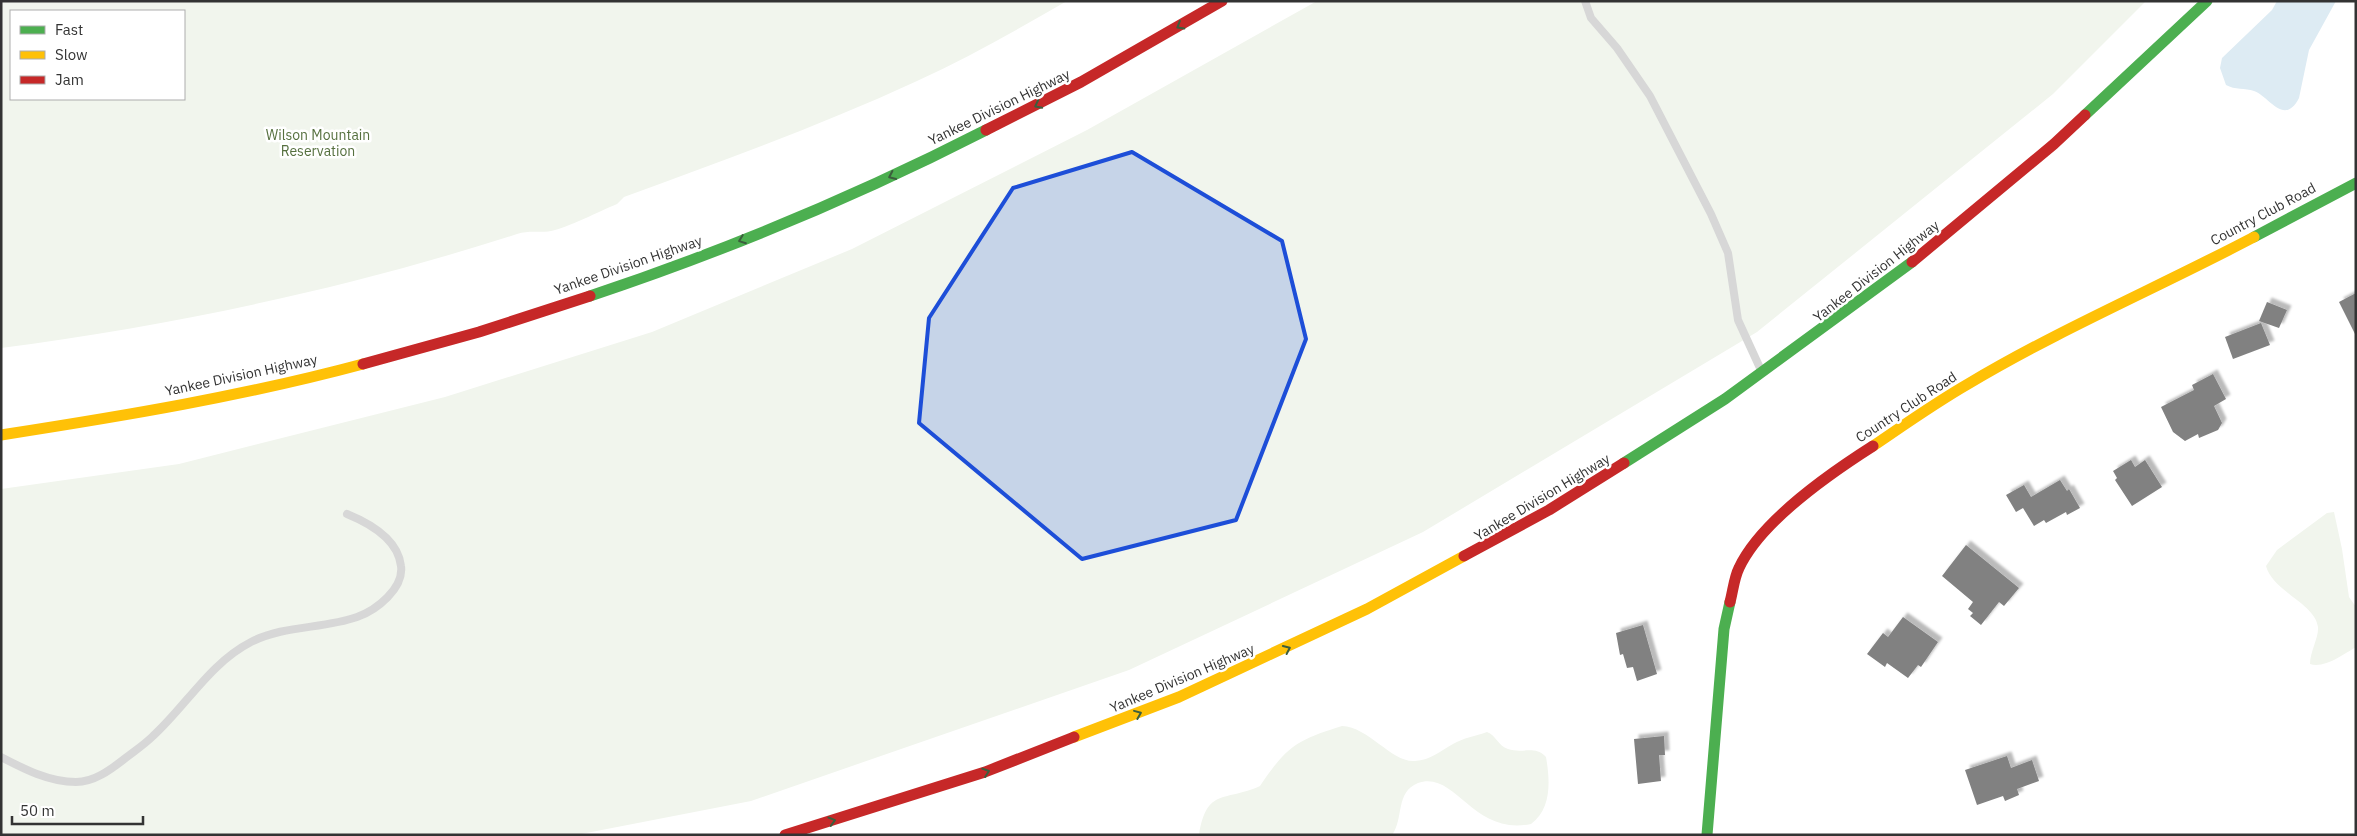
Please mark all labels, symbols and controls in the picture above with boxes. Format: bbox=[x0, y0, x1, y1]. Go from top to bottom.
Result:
legend bbox=[10, 10, 185, 100]
text: Fast bbox=[55, 20, 83, 39]
one-way arrow bbox=[1176, 20, 1185, 30]
text: Slow bbox=[55, 45, 88, 64]
street label: Yankee Division Highway bbox=[925, 65, 1073, 149]
text: Jam bbox=[55, 70, 84, 89]
one-way arrow bbox=[1034, 99, 1043, 109]
park label: Wilson Mountain Reservation bbox=[266, 126, 370, 160]
one-way arrow bbox=[888, 169, 897, 179]
street label: Country Club Road bbox=[2207, 179, 2319, 249]
street label: Yankee Division Highway bbox=[1809, 216, 1943, 326]
street label: Yankee Division Highway bbox=[552, 231, 704, 299]
one-way arrow bbox=[739, 234, 747, 244]
street label: Yankee Division Highway bbox=[163, 350, 319, 400]
street label: Country Club Road bbox=[1852, 368, 1960, 446]
street label: Yankee Division Highway bbox=[1471, 449, 1613, 545]
street label: Yankee Division Highway bbox=[1107, 639, 1257, 717]
one-way arrow bbox=[1282, 645, 1291, 655]
one-way arrow bbox=[1133, 710, 1142, 720]
one-way arrow bbox=[982, 767, 990, 777]
scale bar bbox=[12, 794, 144, 826]
text: 50 m bbox=[20, 801, 55, 820]
one-way arrow bbox=[827, 817, 835, 827]

